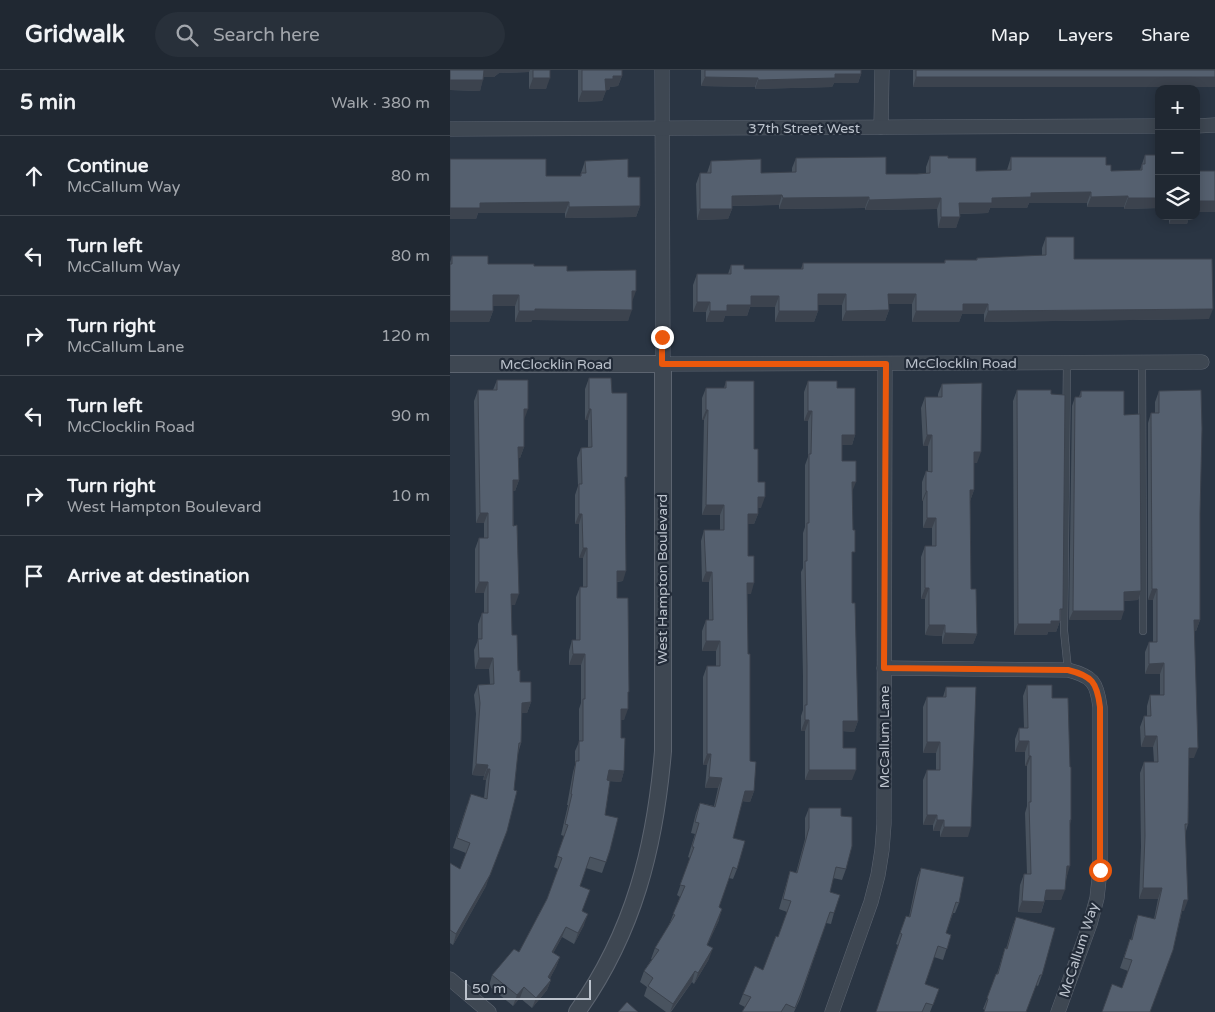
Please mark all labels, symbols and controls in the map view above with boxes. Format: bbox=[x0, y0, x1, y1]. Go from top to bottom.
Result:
search box bbox=[155, 12, 505, 57]
text: Gridwalk bbox=[25, 20, 125, 49]
icon: search bbox=[173, 21, 201, 49]
text: Search here bbox=[213, 24, 320, 46]
text: Map bbox=[991, 24, 1030, 46]
text: Layers bbox=[1058, 24, 1113, 46]
text: Share bbox=[1141, 24, 1190, 46]
map controls bbox=[1155, 85, 1200, 220]
button: + bbox=[1155, 85, 1200, 130]
text: 5 min bbox=[20, 90, 76, 115]
text: Walk · 380 m bbox=[331, 93, 430, 113]
street label: 37th Street West bbox=[748, 120, 861, 137]
button: − bbox=[1155, 130, 1200, 175]
text: Continue bbox=[67, 155, 149, 177]
icon: ahead bbox=[20, 162, 48, 190]
text: 80 m bbox=[391, 166, 430, 186]
button: layers bbox=[1155, 175, 1200, 220]
text: McCallum Way bbox=[67, 177, 180, 197]
text: Turn left bbox=[67, 235, 143, 257]
icon: left bbox=[20, 242, 48, 270]
text: 80 m bbox=[391, 246, 430, 266]
text: McCallum Way bbox=[67, 257, 180, 277]
text: Turn right bbox=[67, 315, 155, 337]
icon: right bbox=[20, 322, 48, 350]
text: 120 m bbox=[381, 326, 430, 346]
route end bbox=[651, 326, 674, 349]
text: McCallum Lane bbox=[67, 337, 184, 357]
street label: McClocklin Road bbox=[905, 355, 1017, 372]
street label: McClocklin Road bbox=[500, 356, 612, 373]
text: Turn left bbox=[67, 395, 143, 417]
icon: left bbox=[20, 402, 48, 430]
text: 90 m bbox=[391, 406, 430, 426]
text: McClocklin Road bbox=[67, 417, 195, 437]
text: Turn right bbox=[67, 475, 155, 497]
icon: right bbox=[20, 482, 48, 510]
text: 10 m bbox=[391, 486, 430, 506]
street label: West Hampton Boulevard bbox=[654, 494, 671, 664]
text: West Hampton Boulevard bbox=[67, 497, 262, 517]
icon: arrive bbox=[20, 562, 48, 590]
text: Arrive at destination bbox=[67, 565, 250, 587]
street label: McCallum Lane bbox=[876, 686, 893, 788]
route start bbox=[1089, 859, 1112, 882]
street label: McCallum Way bbox=[1056, 900, 1103, 1000]
scale bar bbox=[465, 977, 591, 1000]
text: 50 m bbox=[472, 980, 506, 997]

